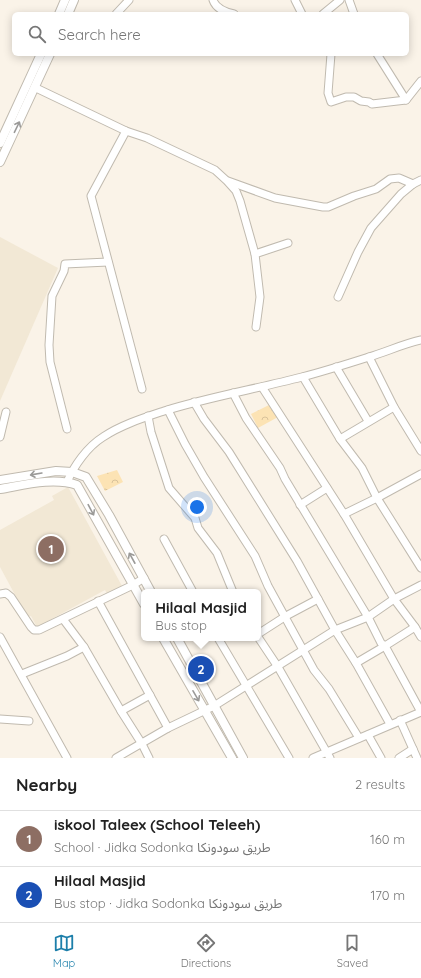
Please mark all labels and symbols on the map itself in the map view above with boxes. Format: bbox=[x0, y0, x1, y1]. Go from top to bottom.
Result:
one-way arrow bbox=[14, 121, 21, 133]
one-way arrow bbox=[30, 470, 43, 478]
your location bbox=[187, 497, 207, 517]
one-way arrow bbox=[88, 504, 95, 516]
pin: 1 bbox=[38, 534, 64, 564]
one-way arrow bbox=[128, 552, 136, 564]
pin: 2 bbox=[188, 654, 214, 684]
one-way arrow bbox=[193, 690, 201, 702]

